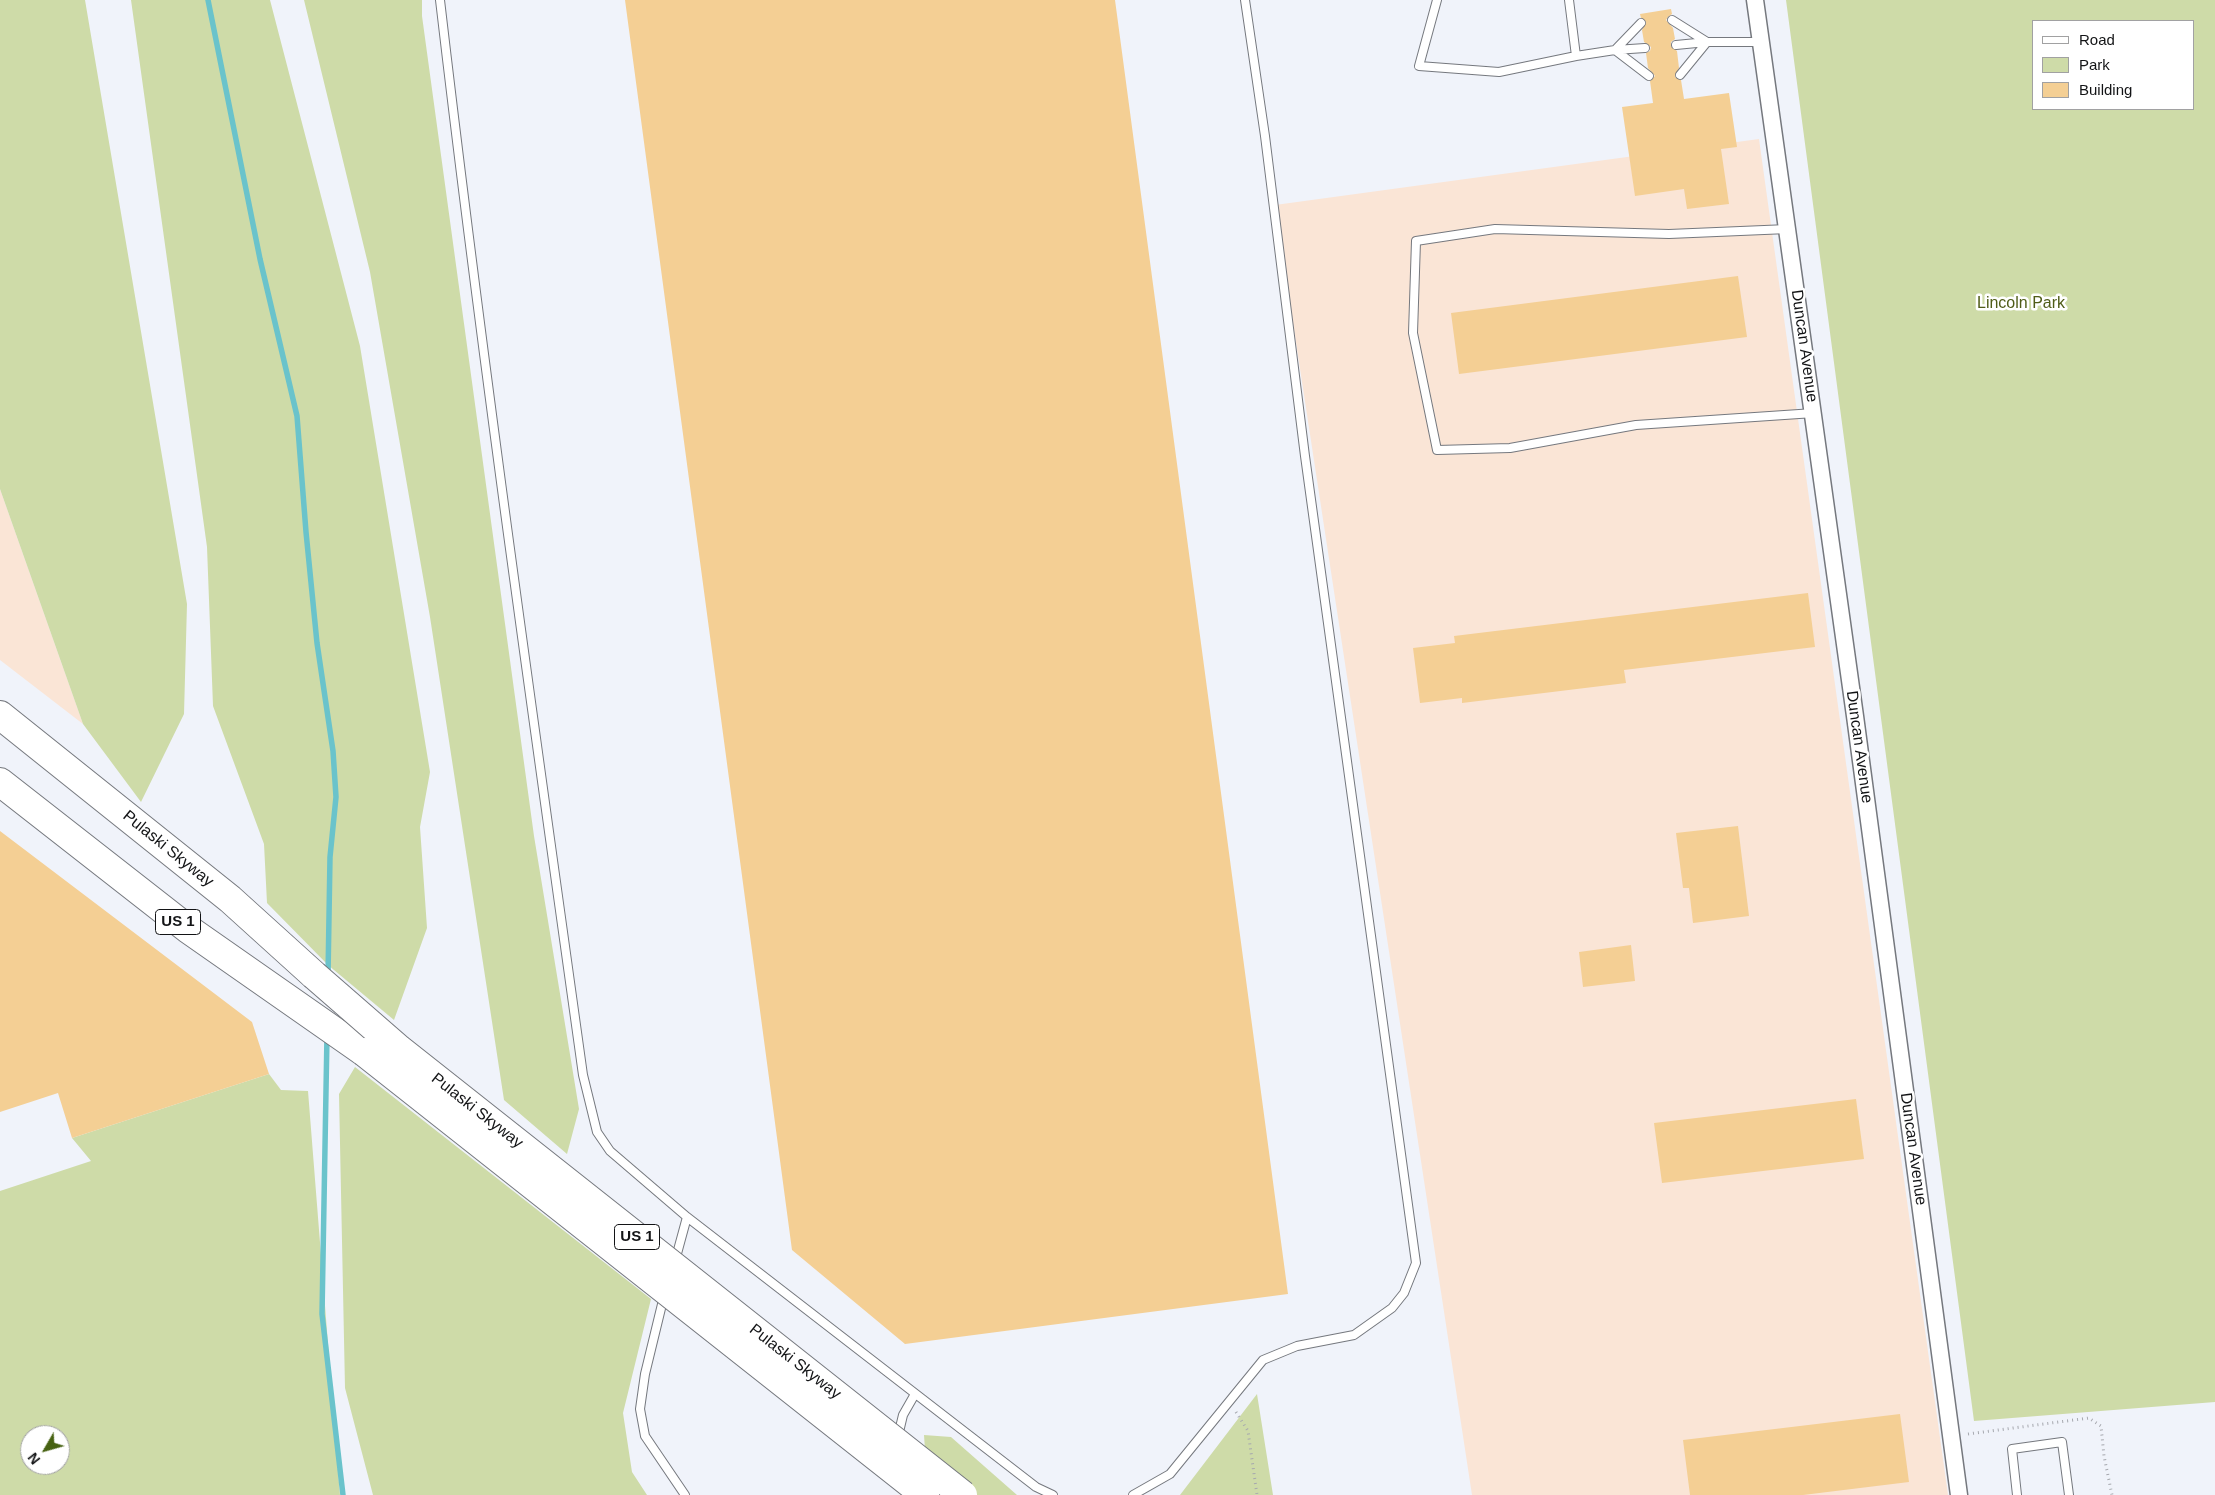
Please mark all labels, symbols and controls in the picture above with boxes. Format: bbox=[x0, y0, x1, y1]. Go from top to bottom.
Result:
legend bbox=[2032, 20, 2195, 110]
text: Road bbox=[2079, 31, 2115, 48]
text: Park bbox=[2079, 56, 2110, 73]
text: Building bbox=[2079, 81, 2132, 98]
street label: Duncan Avenue bbox=[1787, 288, 1821, 404]
park label: Lincoln Park bbox=[1977, 294, 2065, 314]
street label: Duncan Avenue bbox=[1842, 689, 1876, 805]
street label: Pulaski Skyway bbox=[119, 807, 217, 891]
road number: US 1 bbox=[156, 910, 200, 934]
street label: Pulaski Skyway bbox=[427, 1069, 527, 1153]
street label: Duncan Avenue bbox=[1896, 1091, 1930, 1207]
road number: US 1 bbox=[614, 1224, 660, 1250]
street label: Pulaski Skyway bbox=[745, 1320, 845, 1404]
north arrow bbox=[20, 1425, 70, 1475]
text: N bbox=[25, 1450, 43, 1468]

